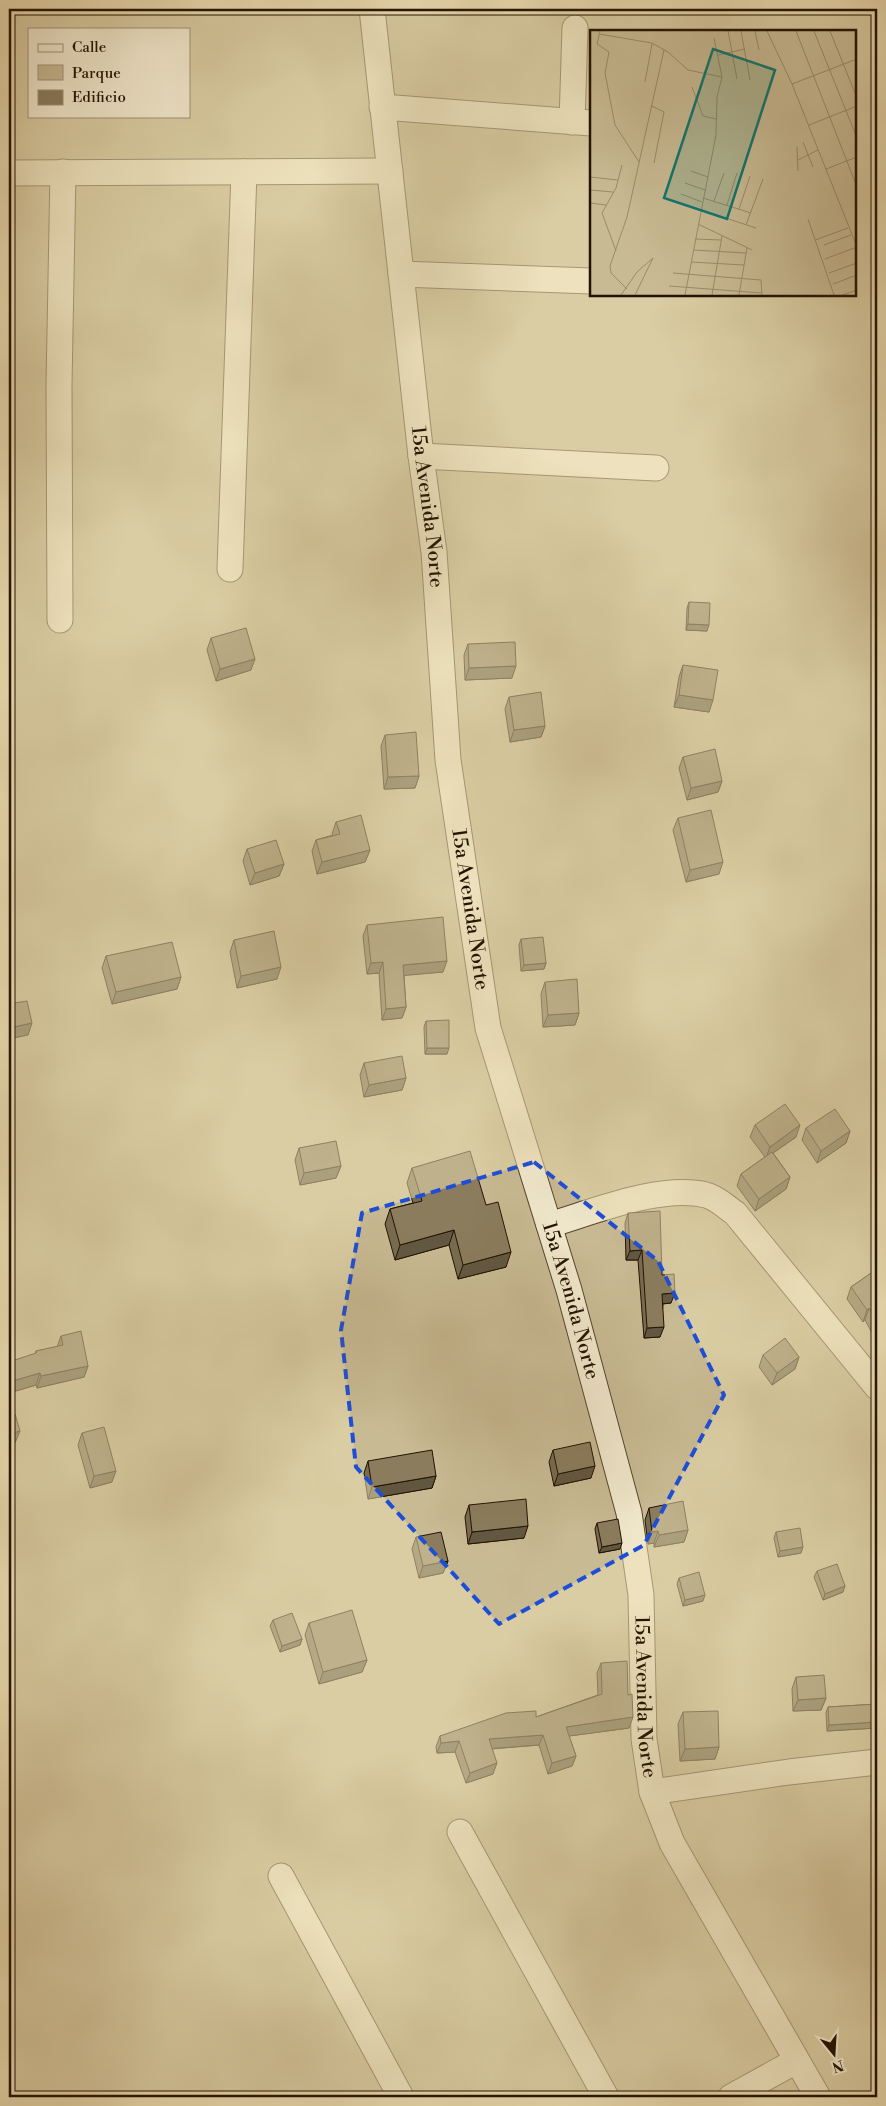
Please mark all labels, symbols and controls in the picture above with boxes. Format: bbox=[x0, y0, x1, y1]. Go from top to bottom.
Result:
legend bbox=[28, 28, 190, 118]
inset map bbox=[590, 30, 856, 296]
text: Calle bbox=[72, 38, 106, 57]
text: Parque bbox=[72, 64, 121, 83]
text: Edificio bbox=[72, 88, 126, 107]
street label: 15a Avenida Norte bbox=[405, 425, 449, 589]
street label: 15a Avenida Norte bbox=[446, 827, 495, 992]
street label: 15a Avenida Norte bbox=[536, 1219, 605, 1382]
street label: 15a Avenida Norte bbox=[629, 1615, 662, 1780]
north arrow bbox=[808, 2028, 858, 2078]
text: N bbox=[830, 2055, 846, 2076]

